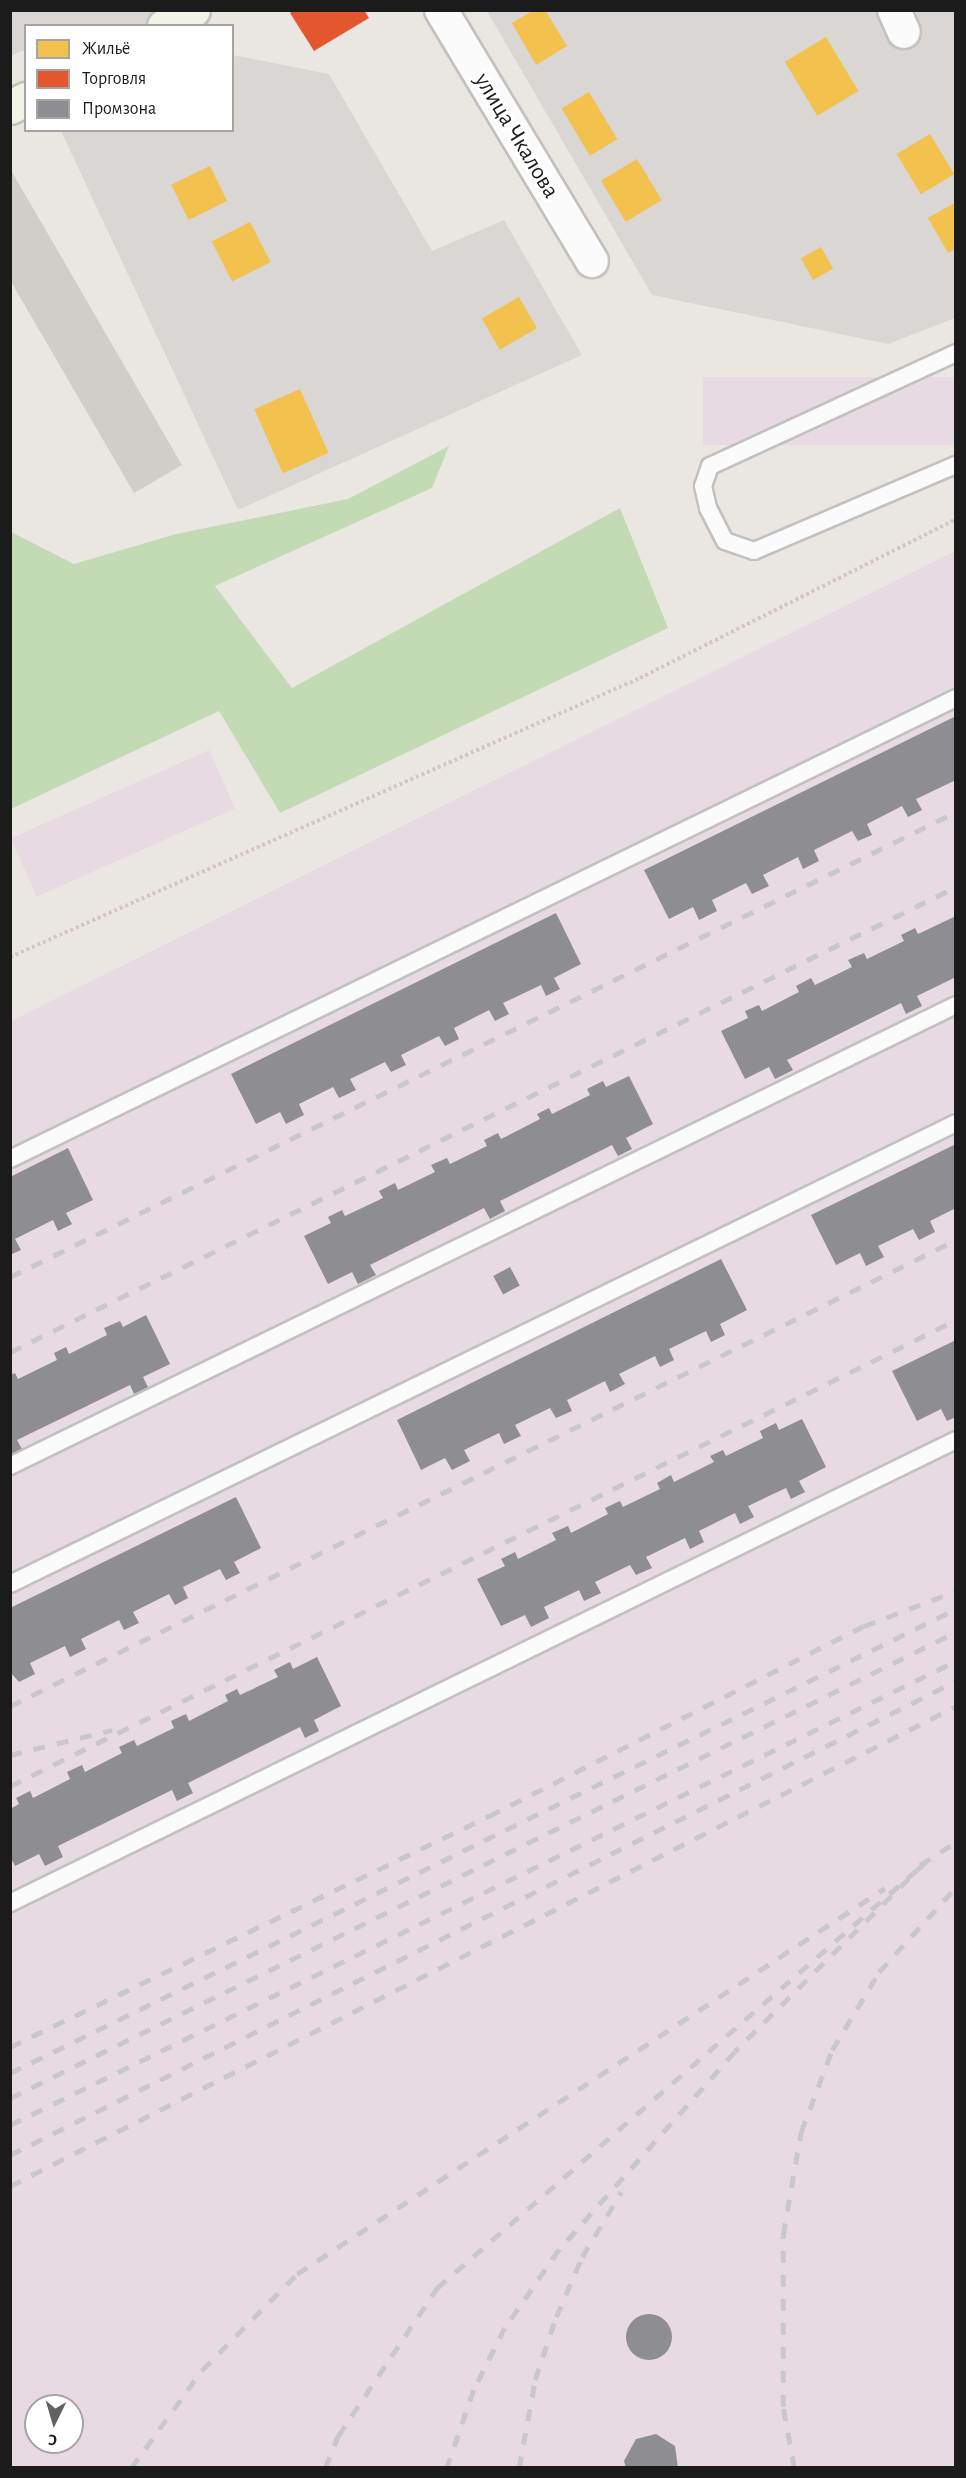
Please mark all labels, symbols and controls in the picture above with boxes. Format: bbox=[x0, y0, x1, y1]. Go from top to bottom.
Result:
legend bbox=[24, 24, 234, 132]
text: Жильё bbox=[82, 40, 130, 58]
street label: улица Чкалова bbox=[467, 68, 565, 204]
text: Торговля bbox=[82, 70, 146, 88]
text: Промзона bbox=[82, 100, 156, 118]
north arrow bbox=[24, 2394, 84, 2454]
text: С bbox=[48, 2432, 58, 2448]

